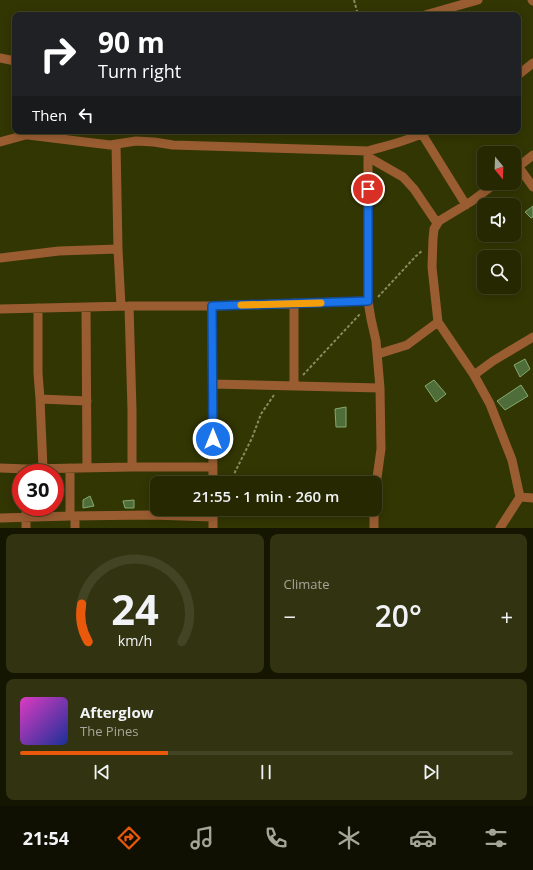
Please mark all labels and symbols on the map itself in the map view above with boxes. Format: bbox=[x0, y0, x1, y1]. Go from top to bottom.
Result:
north arrow bbox=[477, 146, 521, 190]
pin bbox=[351, 172, 385, 206]
position arrow bbox=[192, 418, 234, 460]
speed limit sign: 30 bbox=[12, 464, 64, 516]

